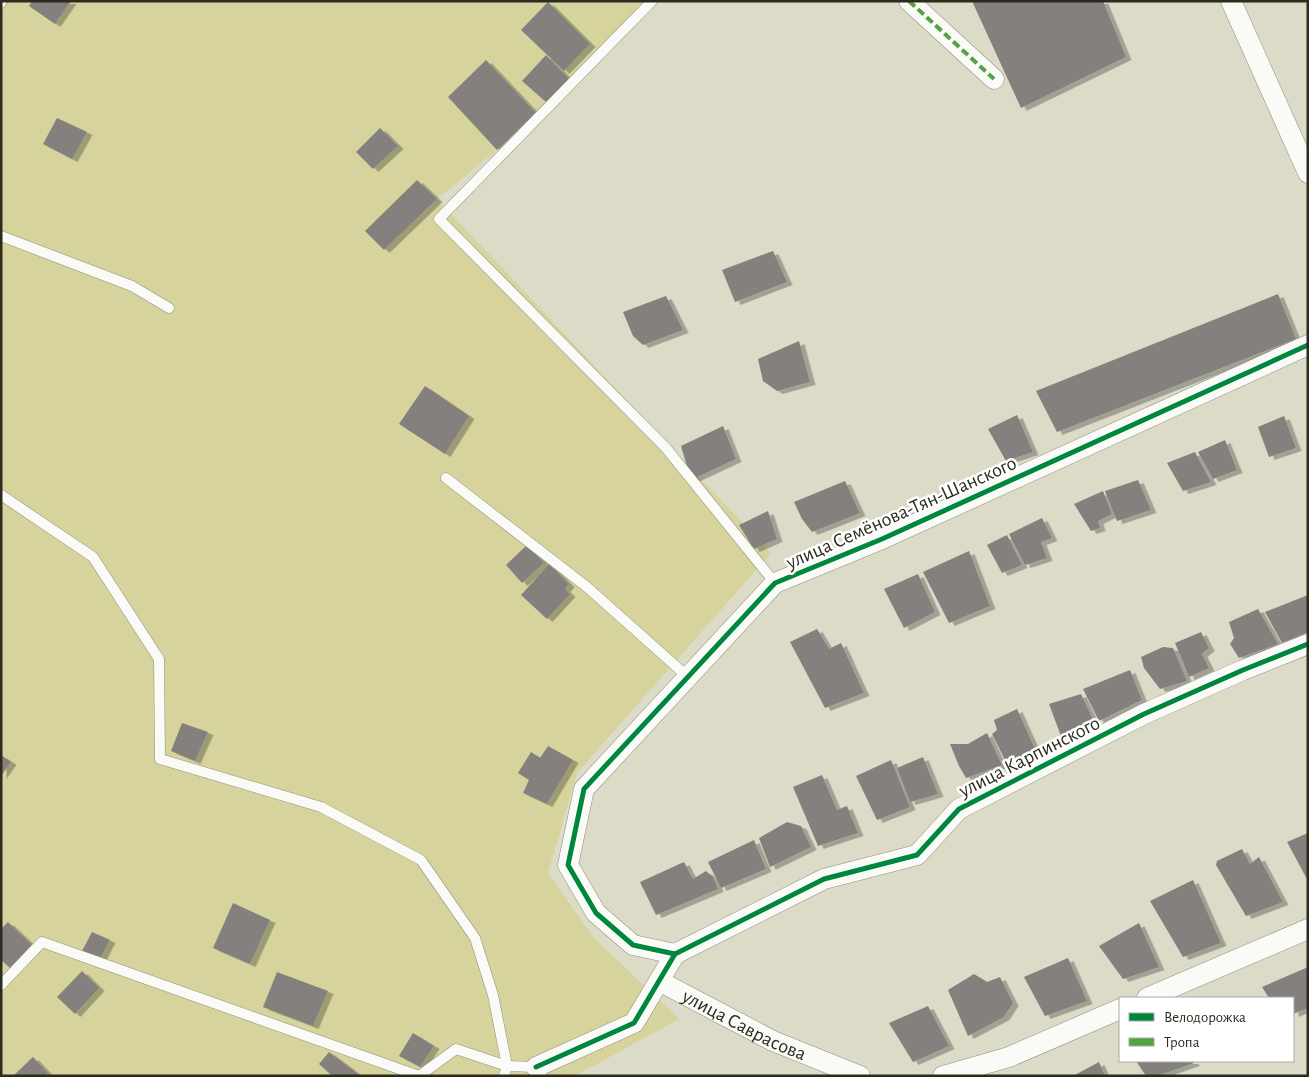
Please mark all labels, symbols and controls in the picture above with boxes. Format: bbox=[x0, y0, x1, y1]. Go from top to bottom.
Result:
street label: улица Семёнова-Тян-Шанского bbox=[782, 453, 1019, 573]
street label: улица Карпинского bbox=[955, 713, 1103, 801]
street label: улица Саврасова bbox=[678, 986, 809, 1064]
legend bbox=[1119, 997, 1294, 1062]
text: Велодорожка bbox=[1164, 1010, 1246, 1025]
text: Тропа bbox=[1164, 1035, 1200, 1050]

